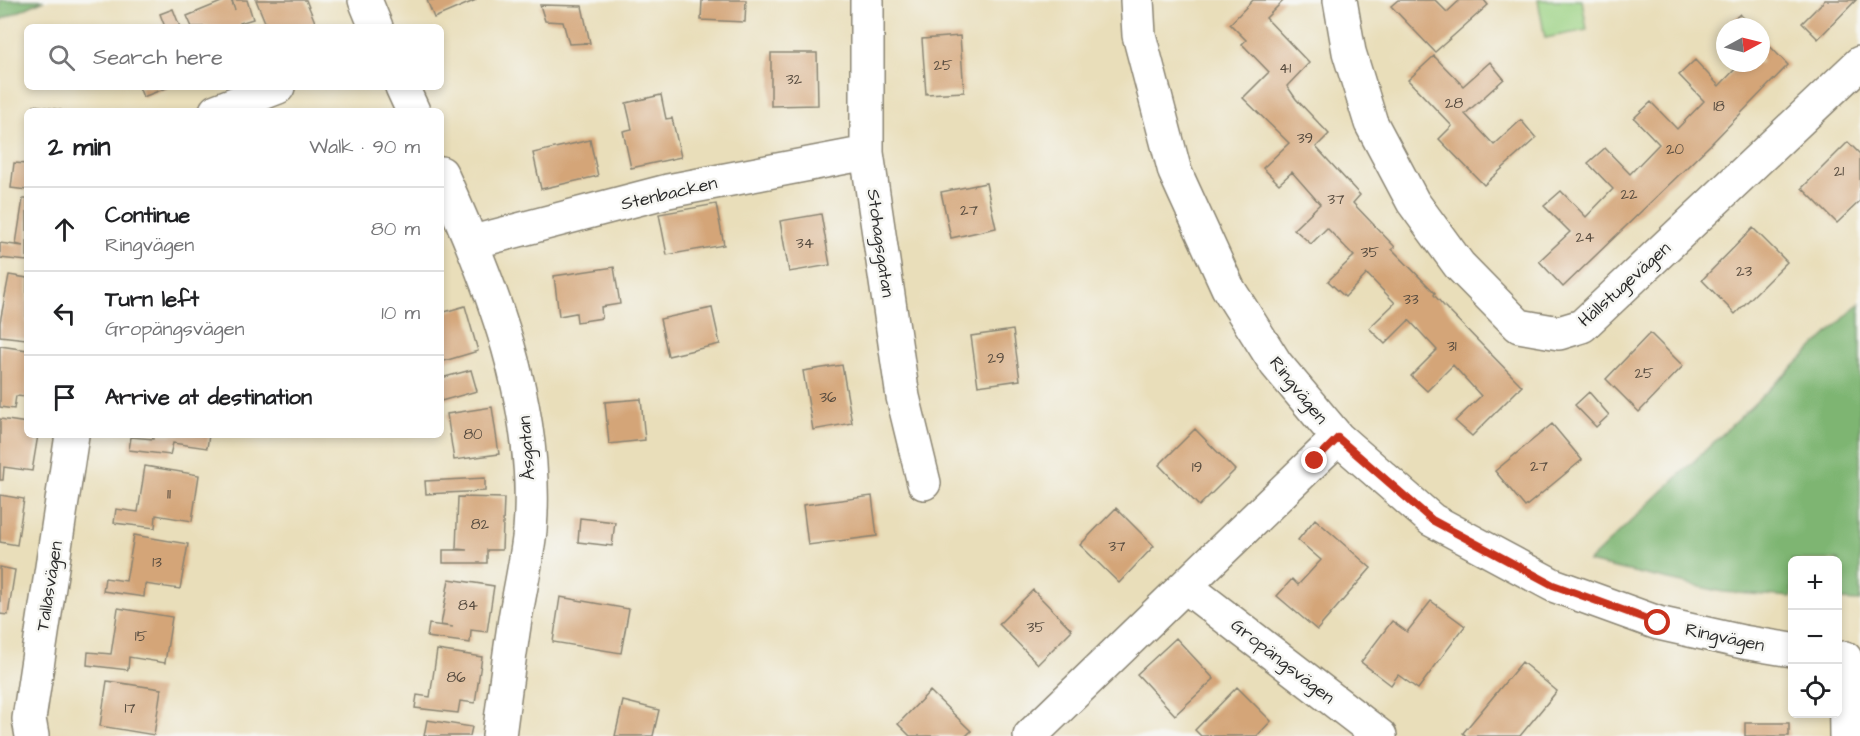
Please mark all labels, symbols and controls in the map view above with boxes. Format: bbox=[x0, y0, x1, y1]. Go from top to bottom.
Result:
north arrow bbox=[1716, 18, 1770, 72]
search box bbox=[24, 24, 444, 90]
icon: search bbox=[45, 41, 78, 74]
text: Search here bbox=[93, 42, 223, 73]
house number: 25 bbox=[933, 55, 953, 76]
house number: 41 bbox=[1279, 58, 1291, 79]
house number: 32 bbox=[786, 69, 803, 90]
house number: 28 bbox=[1445, 93, 1463, 114]
house number: 18 bbox=[1713, 96, 1725, 117]
house number: 39 bbox=[1297, 128, 1313, 149]
text: 2 min bbox=[48, 129, 110, 165]
text: Walk · 90 m bbox=[309, 133, 420, 161]
house number: 20 bbox=[1666, 139, 1685, 160]
house number: 21 bbox=[1834, 161, 1844, 182]
street label: Stenbacken bbox=[619, 170, 720, 217]
house number: 22 bbox=[1620, 184, 1638, 205]
street label: Stohagsgatan bbox=[860, 187, 900, 299]
house number: 37 bbox=[1328, 189, 1344, 210]
text: Continue bbox=[105, 200, 190, 231]
house number: 27 bbox=[960, 200, 978, 221]
icon: ahead bbox=[48, 213, 81, 246]
text: 80 m bbox=[371, 215, 420, 243]
house number: 24 bbox=[1576, 227, 1594, 248]
text: Ringvägen bbox=[105, 231, 194, 259]
house number: 34 bbox=[796, 233, 814, 254]
street label: Hällstugevägen bbox=[1573, 236, 1677, 333]
house number: 35 bbox=[1361, 242, 1379, 263]
house number: 23 bbox=[1736, 261, 1752, 282]
text: Turn left bbox=[105, 284, 199, 315]
house number: 33 bbox=[1403, 289, 1419, 310]
icon: left bbox=[48, 297, 81, 330]
text: 10 m bbox=[381, 299, 420, 327]
text: Gropängsvägen bbox=[105, 315, 244, 343]
house number: 31 bbox=[1447, 336, 1457, 357]
house number: 29 bbox=[987, 348, 1005, 369]
street label: Ringvägen bbox=[1263, 351, 1334, 430]
house number: 25 bbox=[1634, 363, 1654, 384]
icon: arrive bbox=[48, 381, 81, 414]
text: Arrive at destination bbox=[105, 382, 312, 413]
house number: 36 bbox=[819, 387, 837, 408]
street label: Åsgatan bbox=[512, 415, 542, 481]
house number: 80 bbox=[463, 424, 483, 445]
route end bbox=[1301, 447, 1327, 473]
house number: 27 bbox=[1530, 456, 1548, 477]
house number: 19 bbox=[1192, 457, 1202, 478]
house number: 11 bbox=[167, 484, 171, 505]
house number: 82 bbox=[471, 514, 490, 535]
house number: 37 bbox=[1109, 536, 1125, 557]
street label: Tallåsvägen bbox=[30, 539, 70, 633]
house number: 13 bbox=[152, 552, 162, 573]
map controls bbox=[1788, 556, 1842, 718]
button: + bbox=[1788, 556, 1842, 610]
house number: 84 bbox=[458, 595, 478, 616]
route start bbox=[1644, 609, 1670, 635]
button: − bbox=[1788, 610, 1842, 664]
street label: Gropängsvägen bbox=[1225, 613, 1340, 711]
house number: 35 bbox=[1027, 617, 1045, 638]
street label: Ringvägen bbox=[1683, 617, 1767, 659]
house number: 15 bbox=[135, 626, 148, 647]
button: locate bbox=[1788, 664, 1842, 718]
house number: 86 bbox=[446, 667, 466, 688]
house number: 17 bbox=[124, 698, 136, 719]

